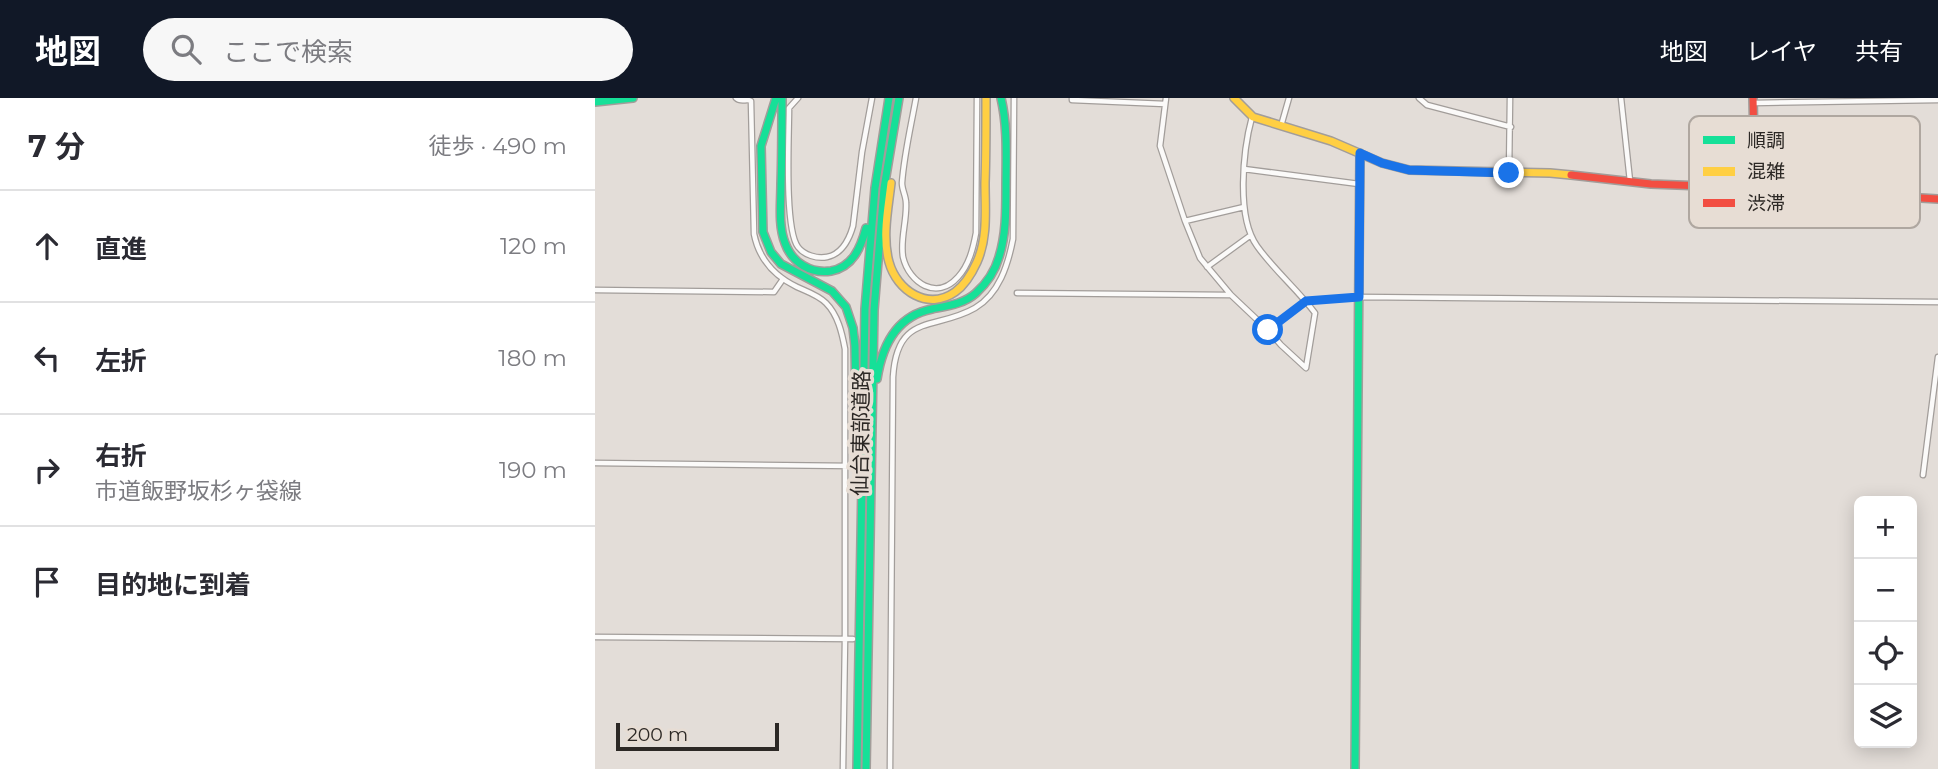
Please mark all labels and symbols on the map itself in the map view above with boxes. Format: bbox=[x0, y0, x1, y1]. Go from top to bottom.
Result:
legend bbox=[1689, 116, 1920, 228]
text: 順調 bbox=[1747, 129, 1785, 152]
route end bbox=[1493, 157, 1524, 188]
text: 混雑 bbox=[1747, 160, 1785, 183]
text: 渋滞 bbox=[1747, 192, 1785, 215]
route start bbox=[1252, 314, 1283, 345]
street label: 仙台東部道路 bbox=[847, 370, 874, 496]
scale bar bbox=[616, 720, 779, 752]

